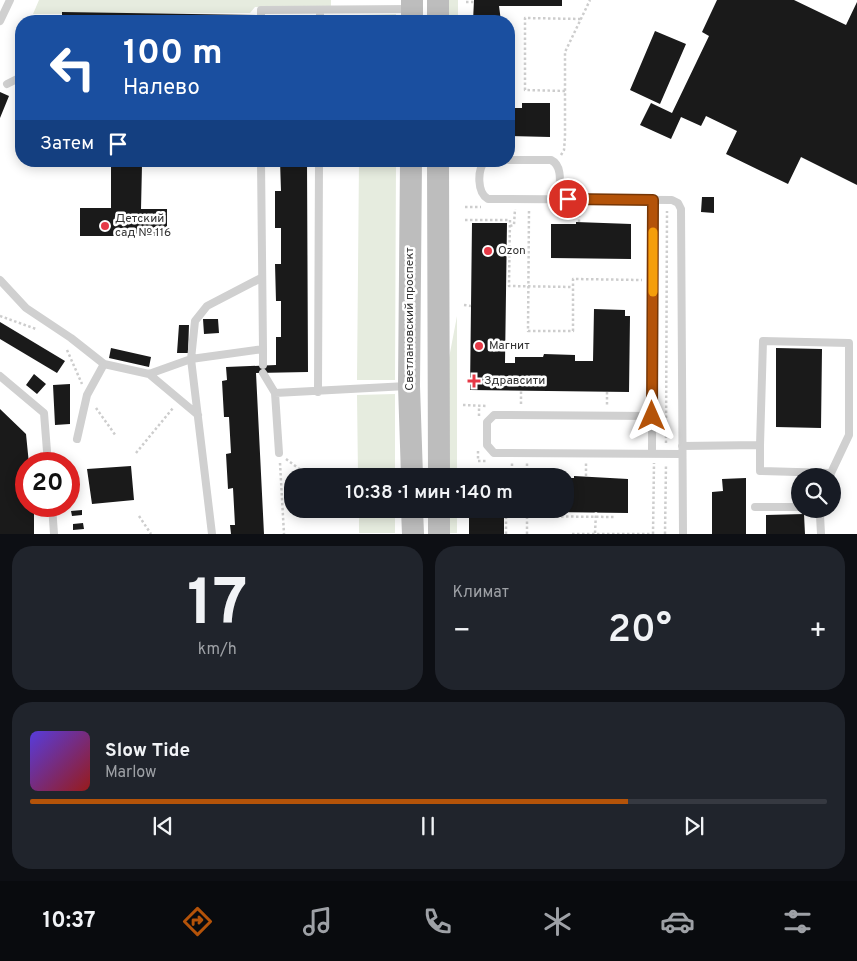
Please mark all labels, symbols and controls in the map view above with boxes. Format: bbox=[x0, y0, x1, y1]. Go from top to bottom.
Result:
text: 100 m bbox=[123, 32, 223, 76]
icon: left bbox=[40, 35, 105, 100]
text: Налево bbox=[123, 75, 200, 102]
icon: arrive bbox=[104, 130, 132, 158]
text: Затем bbox=[40, 132, 94, 156]
pin bbox=[547, 178, 589, 220]
icon: arrive bbox=[554, 185, 582, 213]
place label: Детский сад № 116 bbox=[115, 211, 171, 241]
marker: Детский сад № 116 bbox=[99, 220, 111, 232]
place label: Ozon bbox=[498, 243, 526, 259]
marker: Ozon bbox=[482, 245, 494, 257]
street label: Светлановский проспект bbox=[402, 247, 418, 391]
place label: Магнит bbox=[489, 338, 530, 354]
marker: Магнит bbox=[473, 340, 485, 352]
place label: Здравсити bbox=[484, 373, 545, 389]
marker: Здравсити bbox=[468, 375, 480, 387]
position arrow bbox=[625, 389, 677, 441]
speed limit sign: 20 bbox=[15, 452, 80, 517]
map controls bbox=[791, 468, 841, 518]
button: search bbox=[791, 468, 841, 518]
text: 10:38 · 1 мин · 140 m bbox=[345, 481, 513, 505]
text: 17 bbox=[187, 566, 248, 648]
text: Климат bbox=[453, 583, 509, 603]
text: 20° bbox=[608, 607, 672, 656]
text: − bbox=[453, 614, 471, 650]
text: + bbox=[809, 614, 827, 650]
text: km/h bbox=[198, 640, 237, 660]
text: Slow Tide bbox=[105, 739, 190, 763]
text: Marlow bbox=[105, 763, 157, 783]
icon: previous bbox=[149, 812, 177, 840]
icon: pause bbox=[414, 812, 442, 840]
icon: next bbox=[680, 812, 708, 840]
icon: directions bbox=[180, 904, 215, 939]
icon: music bbox=[300, 904, 335, 939]
icon: phone bbox=[420, 904, 455, 939]
icon: climate bbox=[540, 904, 575, 939]
icon: car bbox=[660, 904, 695, 939]
icon: filters bbox=[780, 904, 815, 939]
text: 10:37 bbox=[42, 908, 96, 935]

